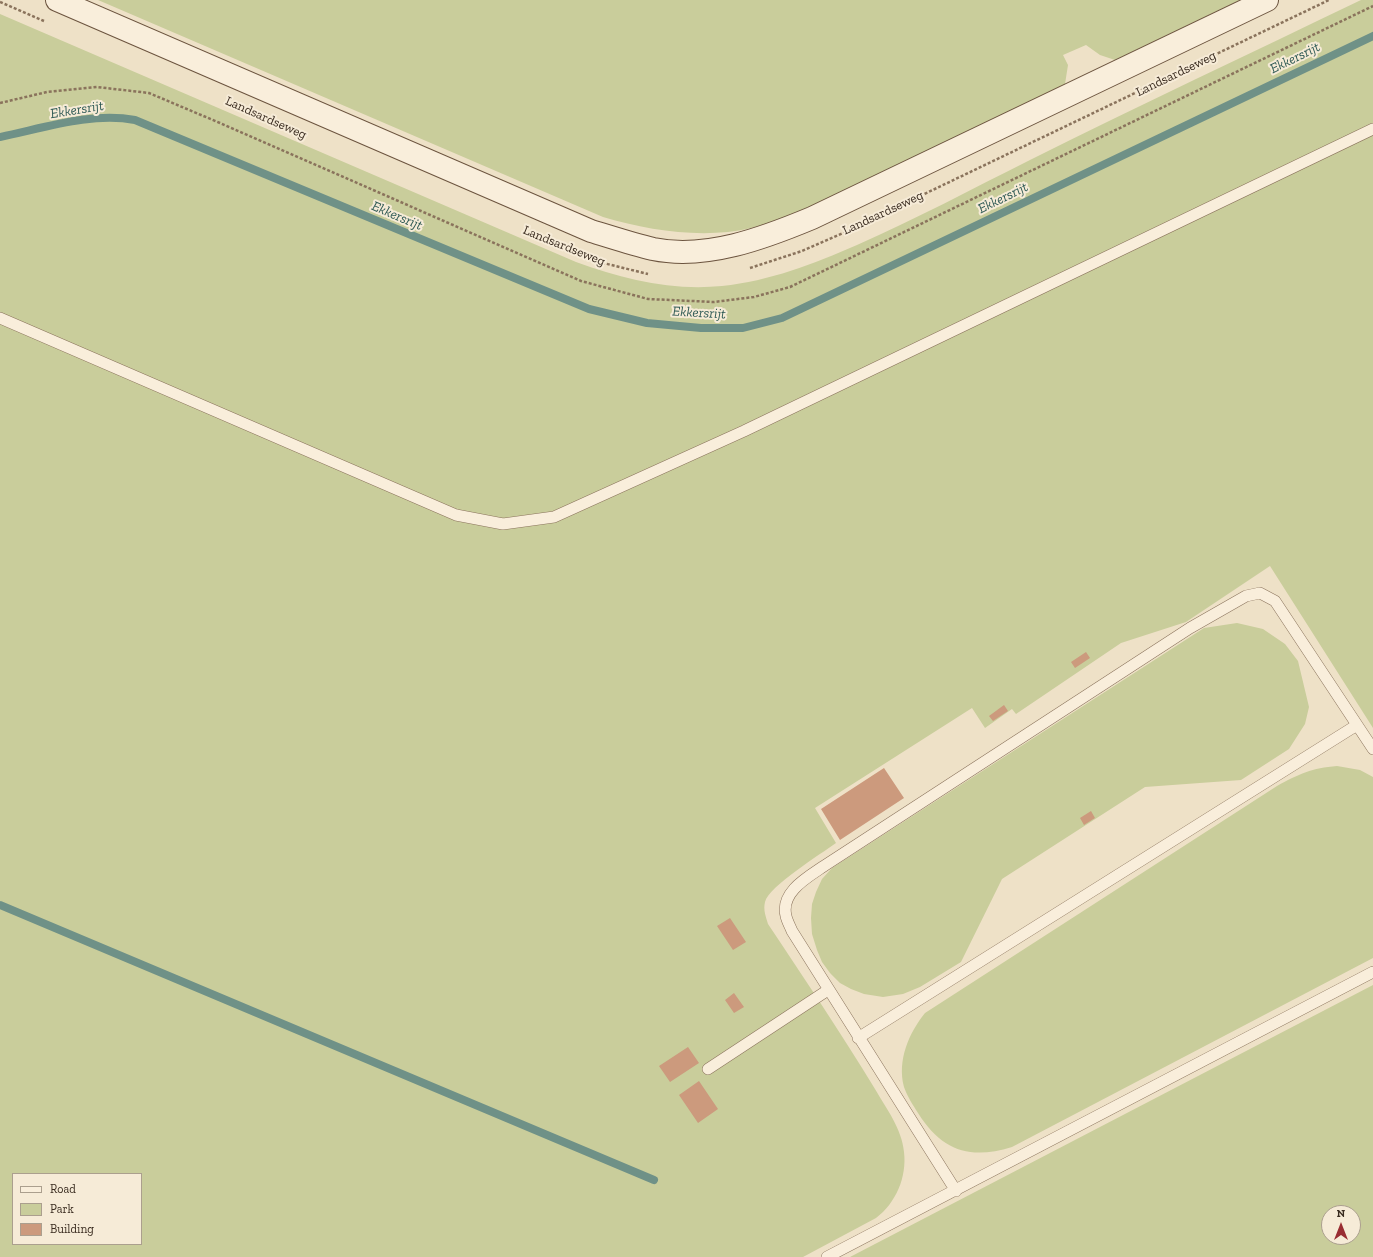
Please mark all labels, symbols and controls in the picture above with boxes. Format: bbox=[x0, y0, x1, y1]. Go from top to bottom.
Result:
water label: Ekkersrijt bbox=[1267, 39, 1323, 77]
street label: Landsardseweg bbox=[1133, 48, 1219, 100]
street label: Landsardseweg bbox=[223, 93, 309, 143]
water label: Ekkersrijt bbox=[49, 98, 105, 122]
water label: Ekkersrijt bbox=[975, 179, 1031, 217]
street label: Landsardseweg bbox=[840, 187, 926, 239]
water label: Ekkersrijt bbox=[369, 198, 425, 234]
street label: Landsardseweg bbox=[521, 222, 607, 270]
water label: Ekkersrijt bbox=[672, 303, 726, 323]
legend bbox=[12, 1173, 142, 1245]
text: Road bbox=[50, 1182, 76, 1196]
text: Park bbox=[50, 1202, 74, 1216]
north arrow bbox=[1321, 1205, 1361, 1245]
text: N bbox=[1337, 1207, 1345, 1220]
text: Building bbox=[50, 1222, 94, 1236]

